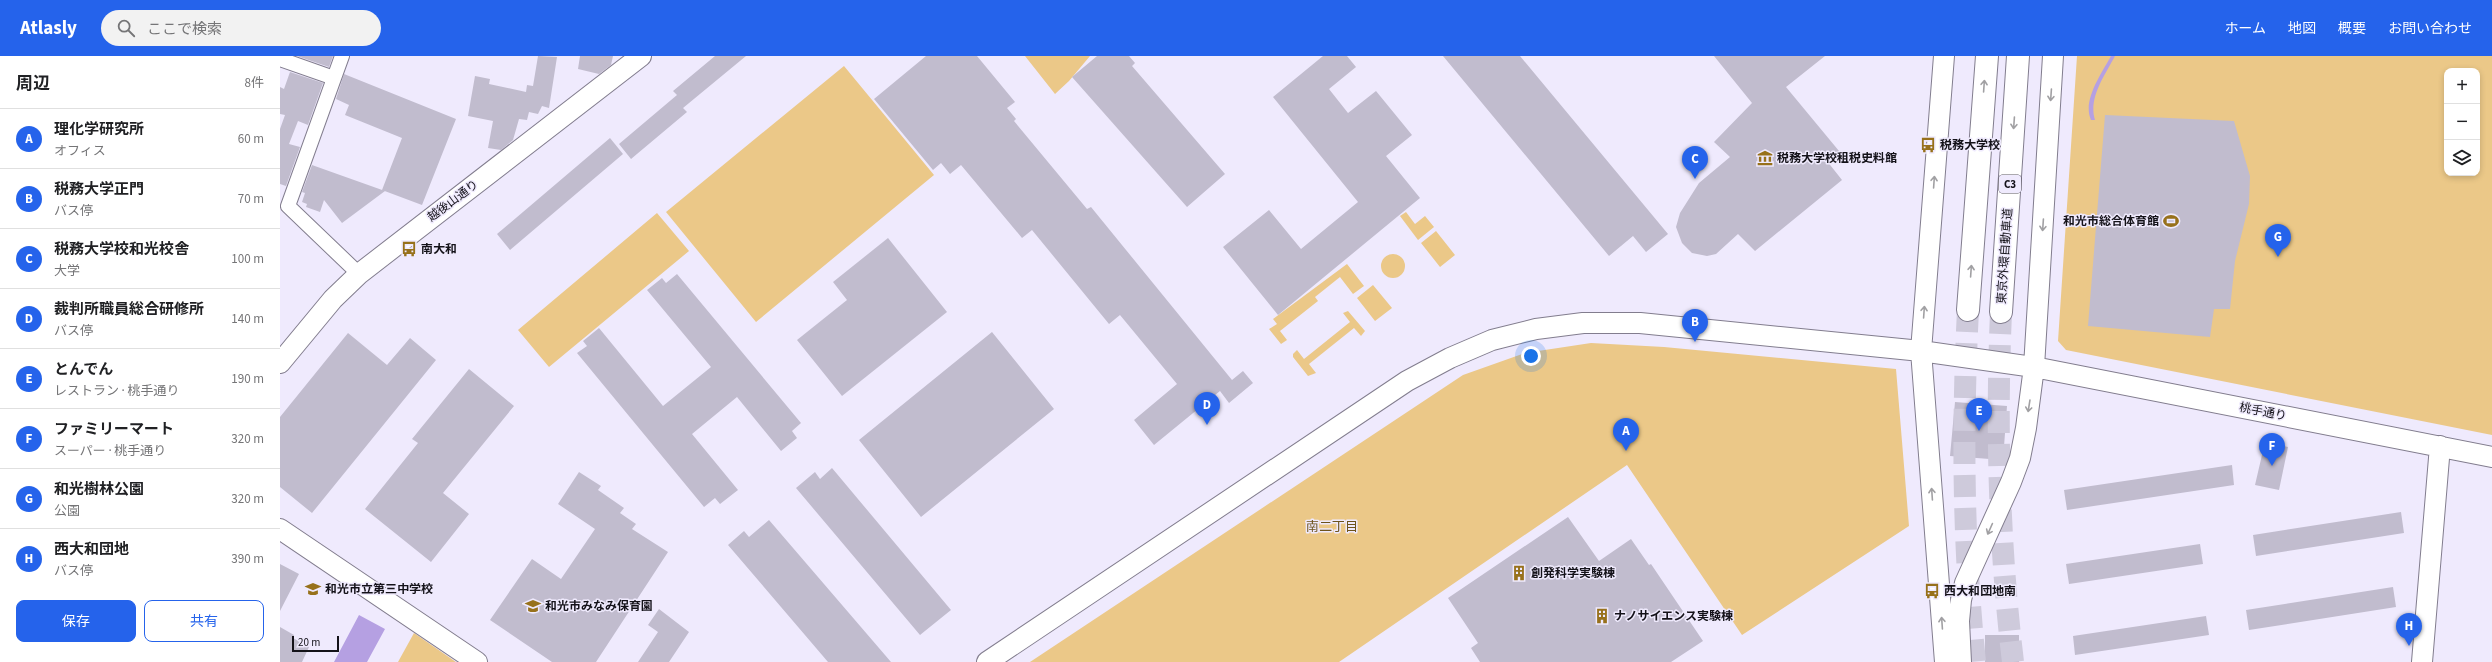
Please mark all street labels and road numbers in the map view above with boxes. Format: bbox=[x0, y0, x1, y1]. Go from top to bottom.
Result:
road number: C3 bbox=[1999, 175, 2021, 193]
street label: 越後山通り bbox=[424, 176, 482, 226]
street label: 東京外環自動車道 bbox=[1993, 208, 2017, 304]
street label: 桃手通り bbox=[2238, 399, 2288, 425]

